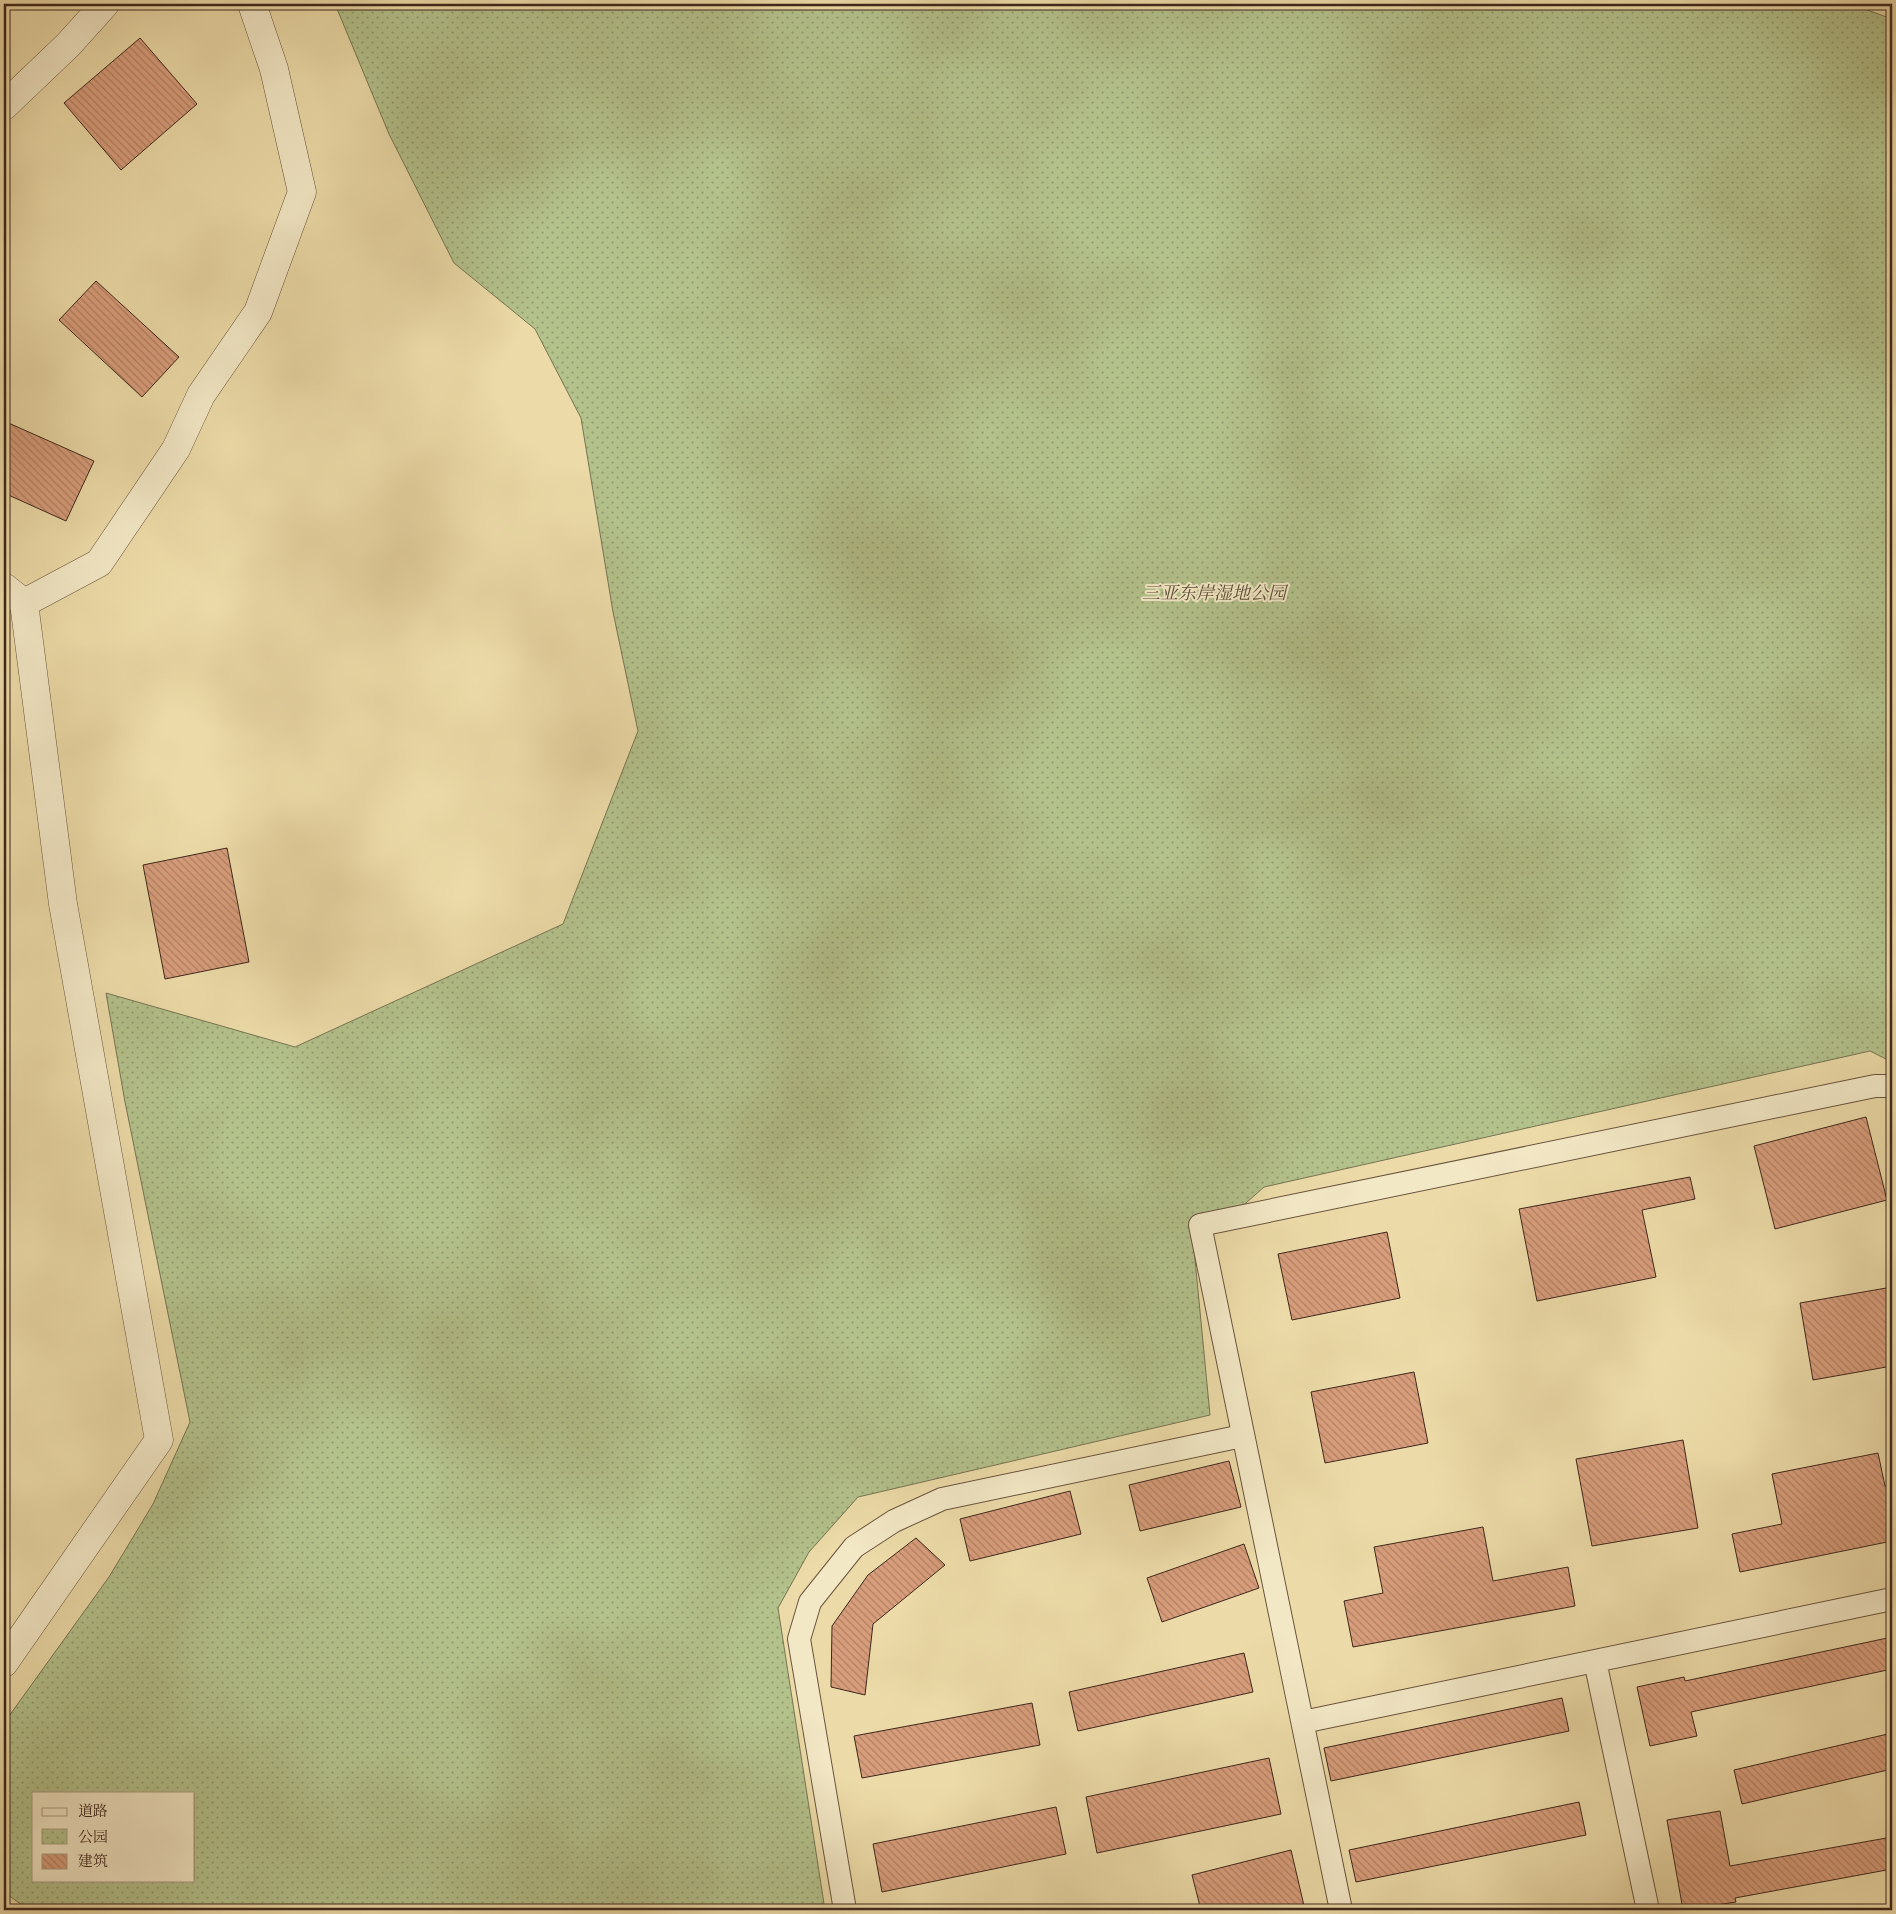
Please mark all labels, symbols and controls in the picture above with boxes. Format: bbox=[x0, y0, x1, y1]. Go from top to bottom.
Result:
park label: 三亚东岸湿地公园 bbox=[1142, 582, 1289, 607]
legend bbox=[32, 1792, 195, 1882]
text: 道路 bbox=[78, 1802, 108, 1823]
text: 公园 bbox=[78, 1828, 108, 1849]
text: 建筑 bbox=[78, 1852, 108, 1873]

